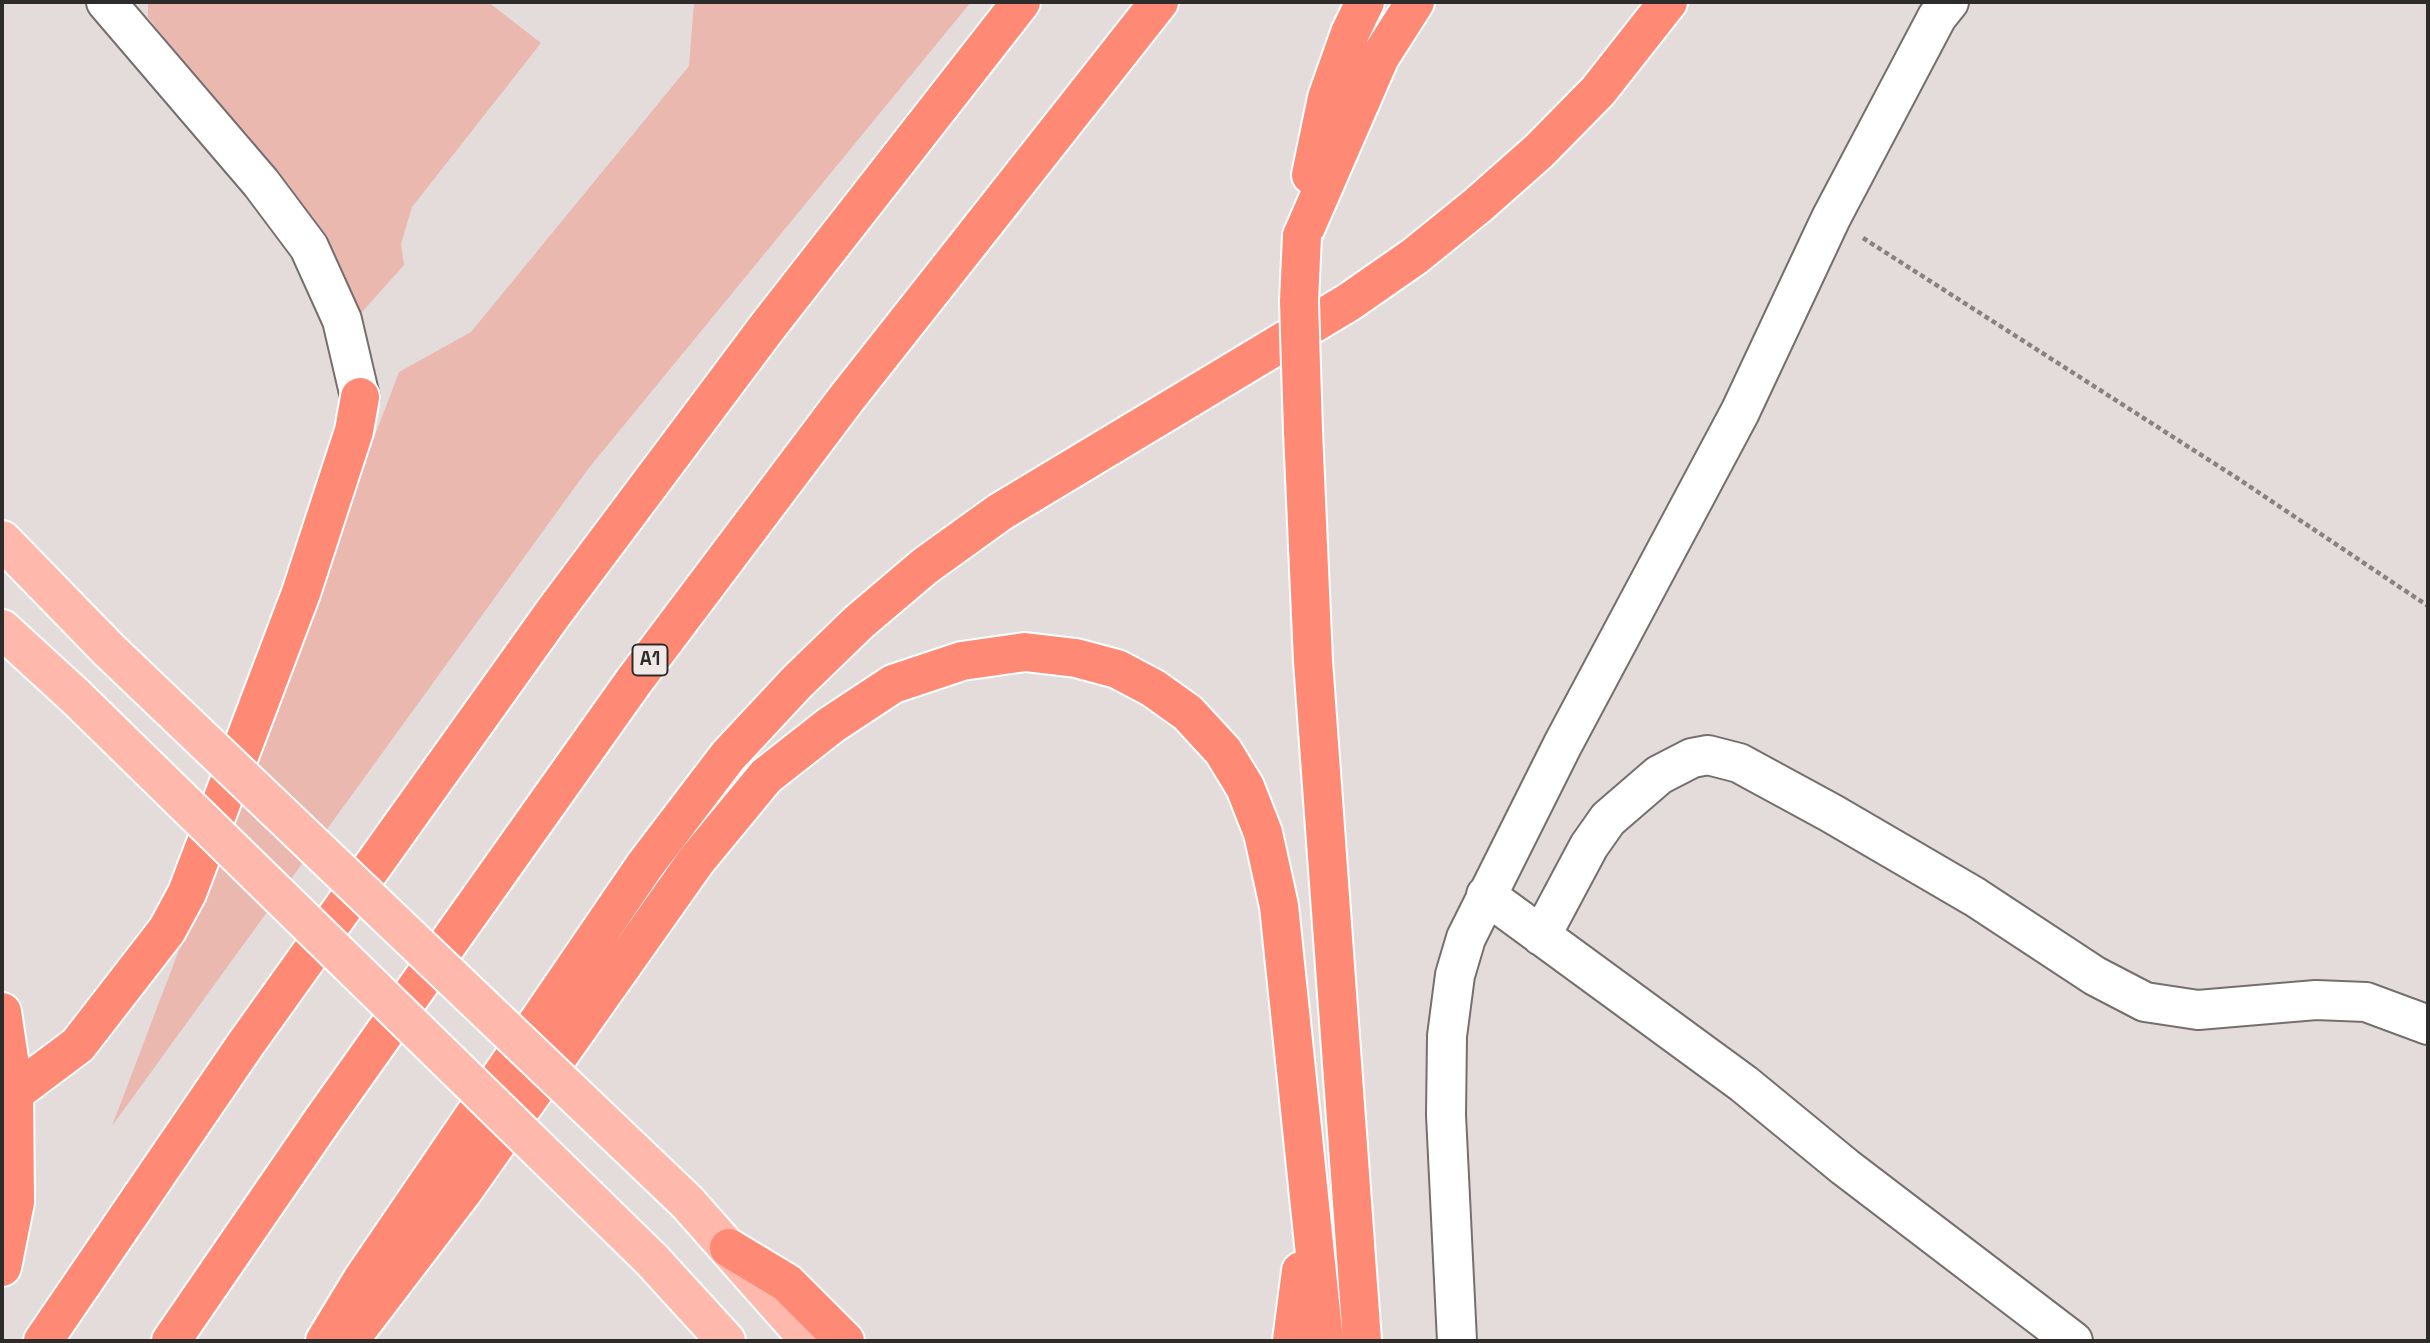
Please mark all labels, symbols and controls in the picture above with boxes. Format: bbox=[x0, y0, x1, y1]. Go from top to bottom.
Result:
road number: A1 bbox=[632, 645, 668, 676]

